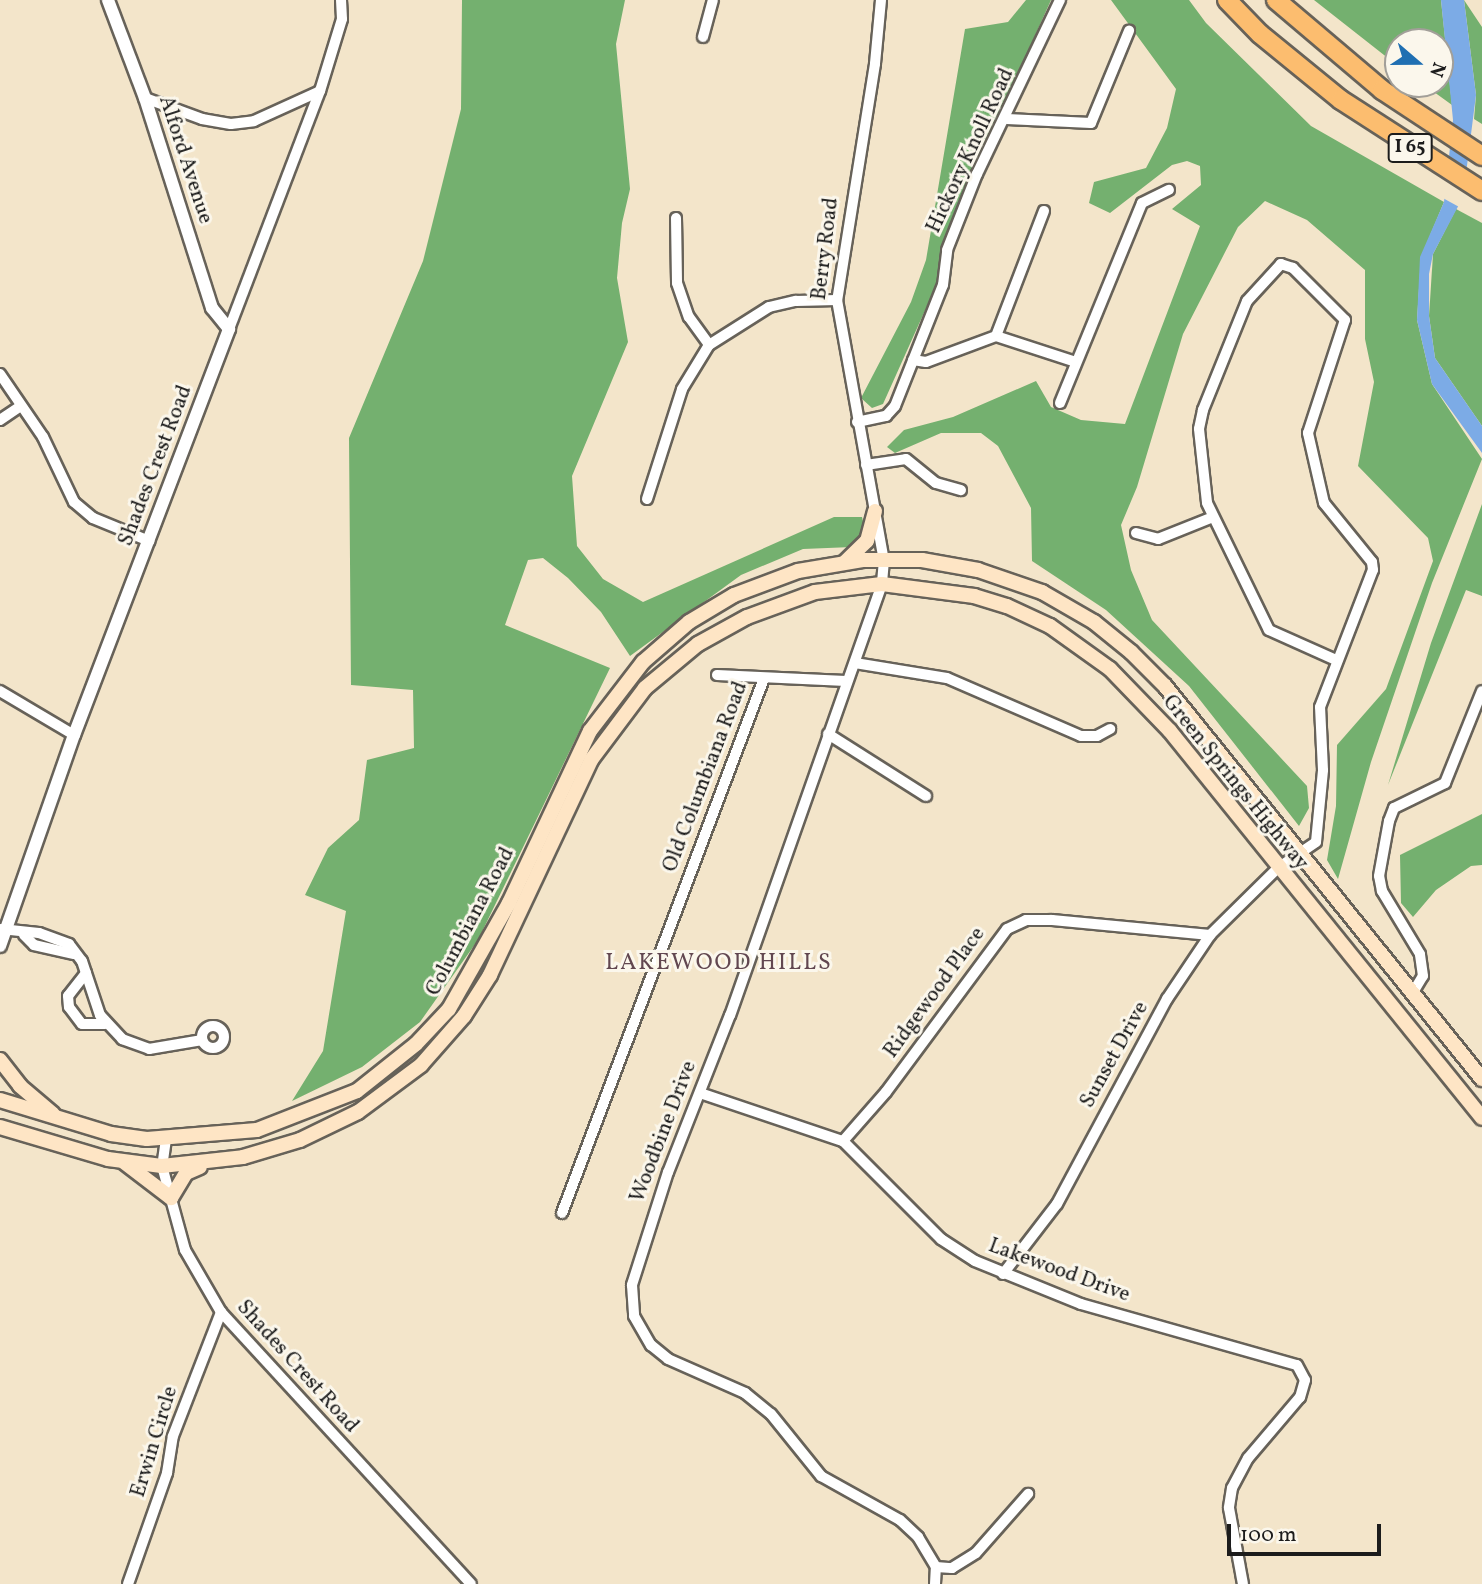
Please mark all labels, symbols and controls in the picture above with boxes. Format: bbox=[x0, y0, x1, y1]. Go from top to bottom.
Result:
north arrow bbox=[1384, 28, 1454, 98]
text: N bbox=[1422, 59, 1451, 80]
street label: Hickory Knoll Road bbox=[922, 64, 1020, 238]
street label: Alford Avenue bbox=[152, 93, 218, 227]
road number: I 65 bbox=[1387, 132, 1433, 164]
street label: Berry Road bbox=[807, 196, 845, 302]
street label: Shades Crest Road bbox=[114, 382, 198, 550]
street label: Old Columbiana Road bbox=[658, 678, 754, 876]
street label: Green Springs Highway bbox=[1157, 690, 1313, 876]
street label: Columbiana Road bbox=[421, 844, 521, 1000]
street label: Ridgewood Place bbox=[879, 923, 991, 1063]
district label: LAKEWOOD HILLS bbox=[607, 949, 831, 977]
street label: Sunset Drive bbox=[1075, 997, 1155, 1113]
street label: Woodbine Drive bbox=[625, 1058, 703, 1206]
street label: Lakewood Drive bbox=[985, 1234, 1133, 1308]
street label: Shades Crest Road bbox=[231, 1295, 363, 1439]
street label: Erwin Circle bbox=[126, 1383, 184, 1501]
scale bar bbox=[1230, 1510, 1384, 1554]
text: 100 m bbox=[1240, 1521, 1297, 1550]

